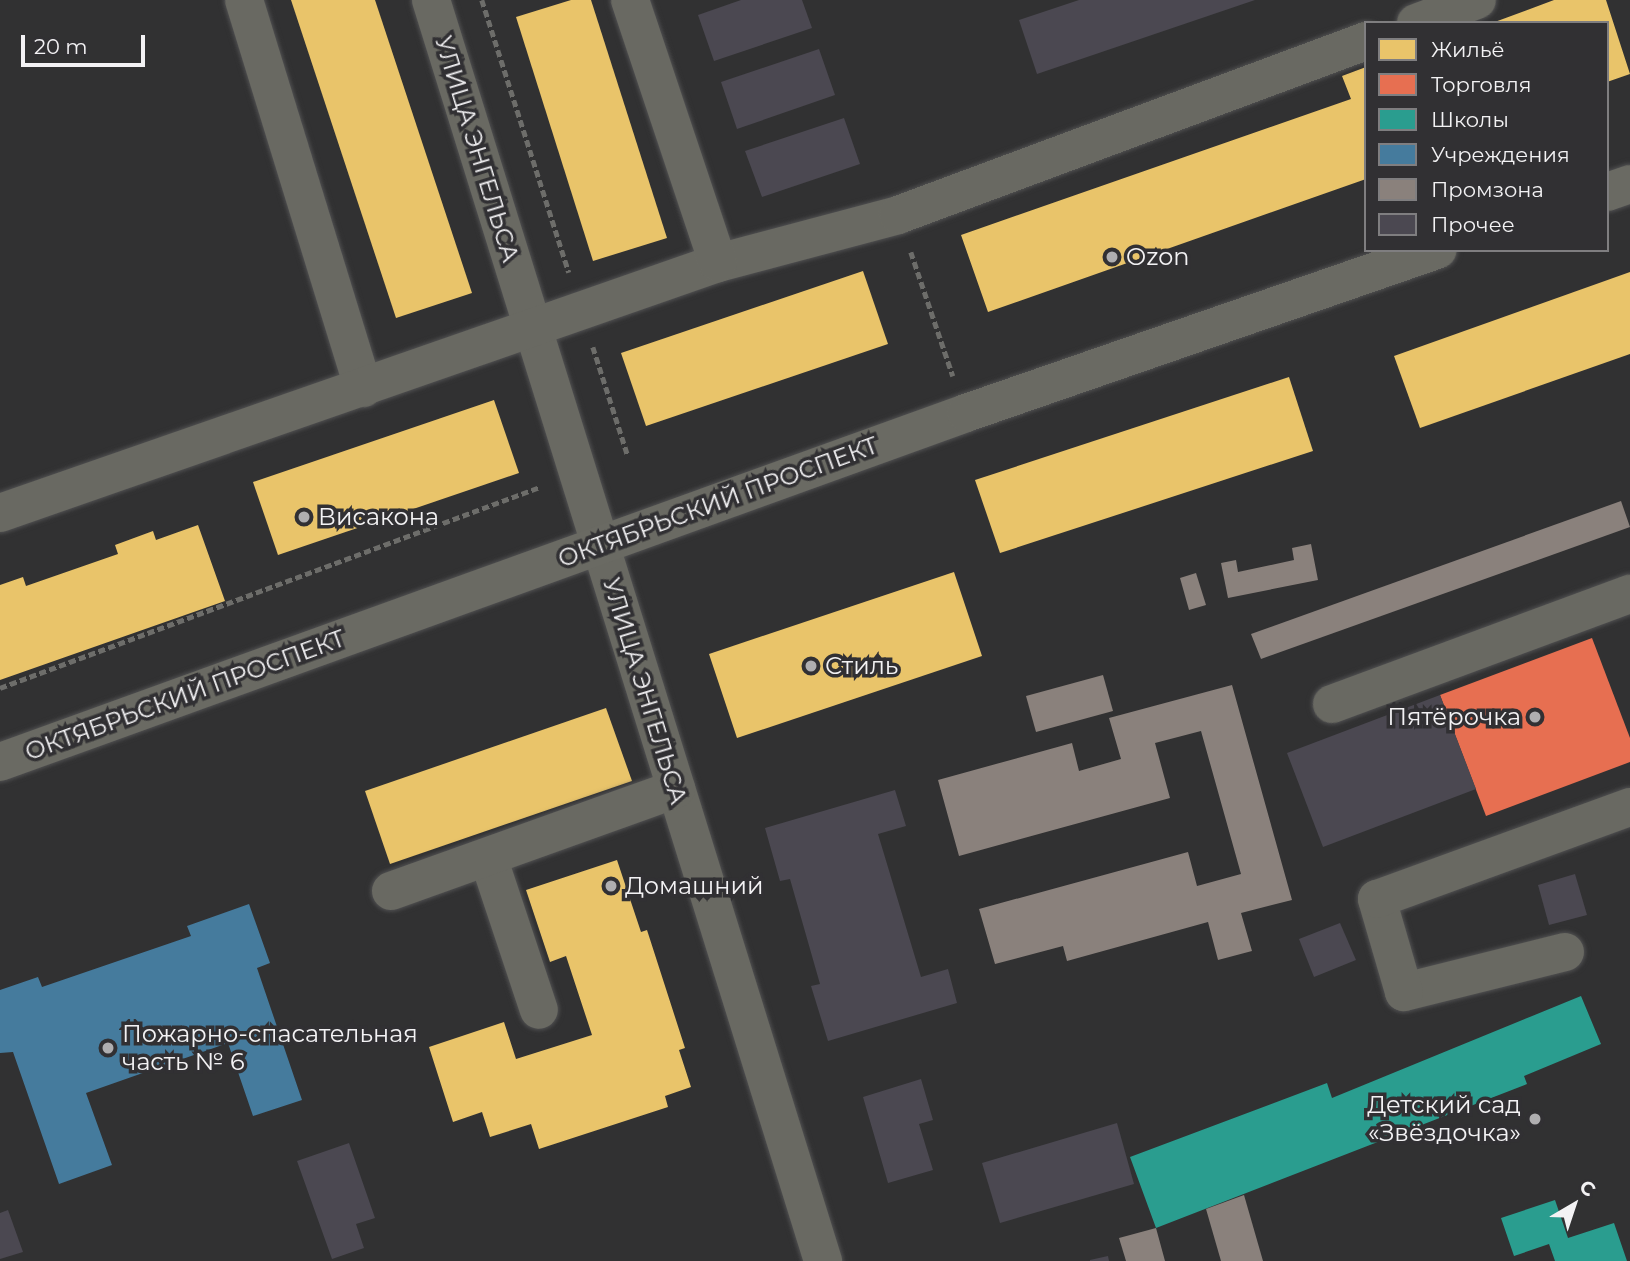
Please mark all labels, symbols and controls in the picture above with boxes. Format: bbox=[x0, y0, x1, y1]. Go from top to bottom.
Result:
scale bar bbox=[24, 21, 149, 65]
legend bbox=[1364, 21, 1609, 252]
street label: УЛИЦА ЭНГЕЛЬСА bbox=[429, 32, 525, 266]
text: 20 m bbox=[34, 34, 88, 59]
text: Жильё bbox=[1431, 37, 1505, 62]
text: Торговля bbox=[1431, 72, 1532, 97]
text: Школы bbox=[1431, 107, 1509, 132]
text: Учреждения bbox=[1431, 142, 1570, 167]
text: Промзона bbox=[1431, 177, 1544, 202]
text: Прочее bbox=[1431, 212, 1515, 237]
place label: Ozon bbox=[1126, 243, 1189, 271]
marker: Ozon bbox=[1104, 249, 1120, 265]
street label: ОКТЯБРЬСКИЙ ПРОСПЕКТ bbox=[554, 431, 882, 573]
place label: Висакона bbox=[318, 503, 439, 531]
marker: Висакона bbox=[296, 509, 312, 525]
street label: УЛИЦА ЭНГЕЛЬСА bbox=[597, 574, 693, 808]
street label: ОКТЯБРЬСКИЙ ПРОСПЕКТ bbox=[21, 624, 349, 766]
place label: Стиль bbox=[825, 652, 898, 680]
marker: Стиль bbox=[803, 658, 819, 674]
place label: Пятёрочка bbox=[1387, 703, 1521, 731]
marker: Пятёрочка bbox=[1527, 709, 1543, 725]
place label: Домашний bbox=[625, 872, 763, 900]
marker: Домашний bbox=[603, 878, 619, 894]
place label: Пожарно-спасательная часть № 6 bbox=[122, 1020, 418, 1076]
marker: Пожарно-спасательная часть № 6 bbox=[100, 1040, 116, 1056]
place label: Детский сад «Звёздочка» bbox=[1367, 1091, 1521, 1147]
marker: Детский сад «Звёздочка» bbox=[1527, 1111, 1543, 1127]
north arrow bbox=[1539, 1170, 1609, 1240]
text: С bbox=[1575, 1175, 1600, 1202]

